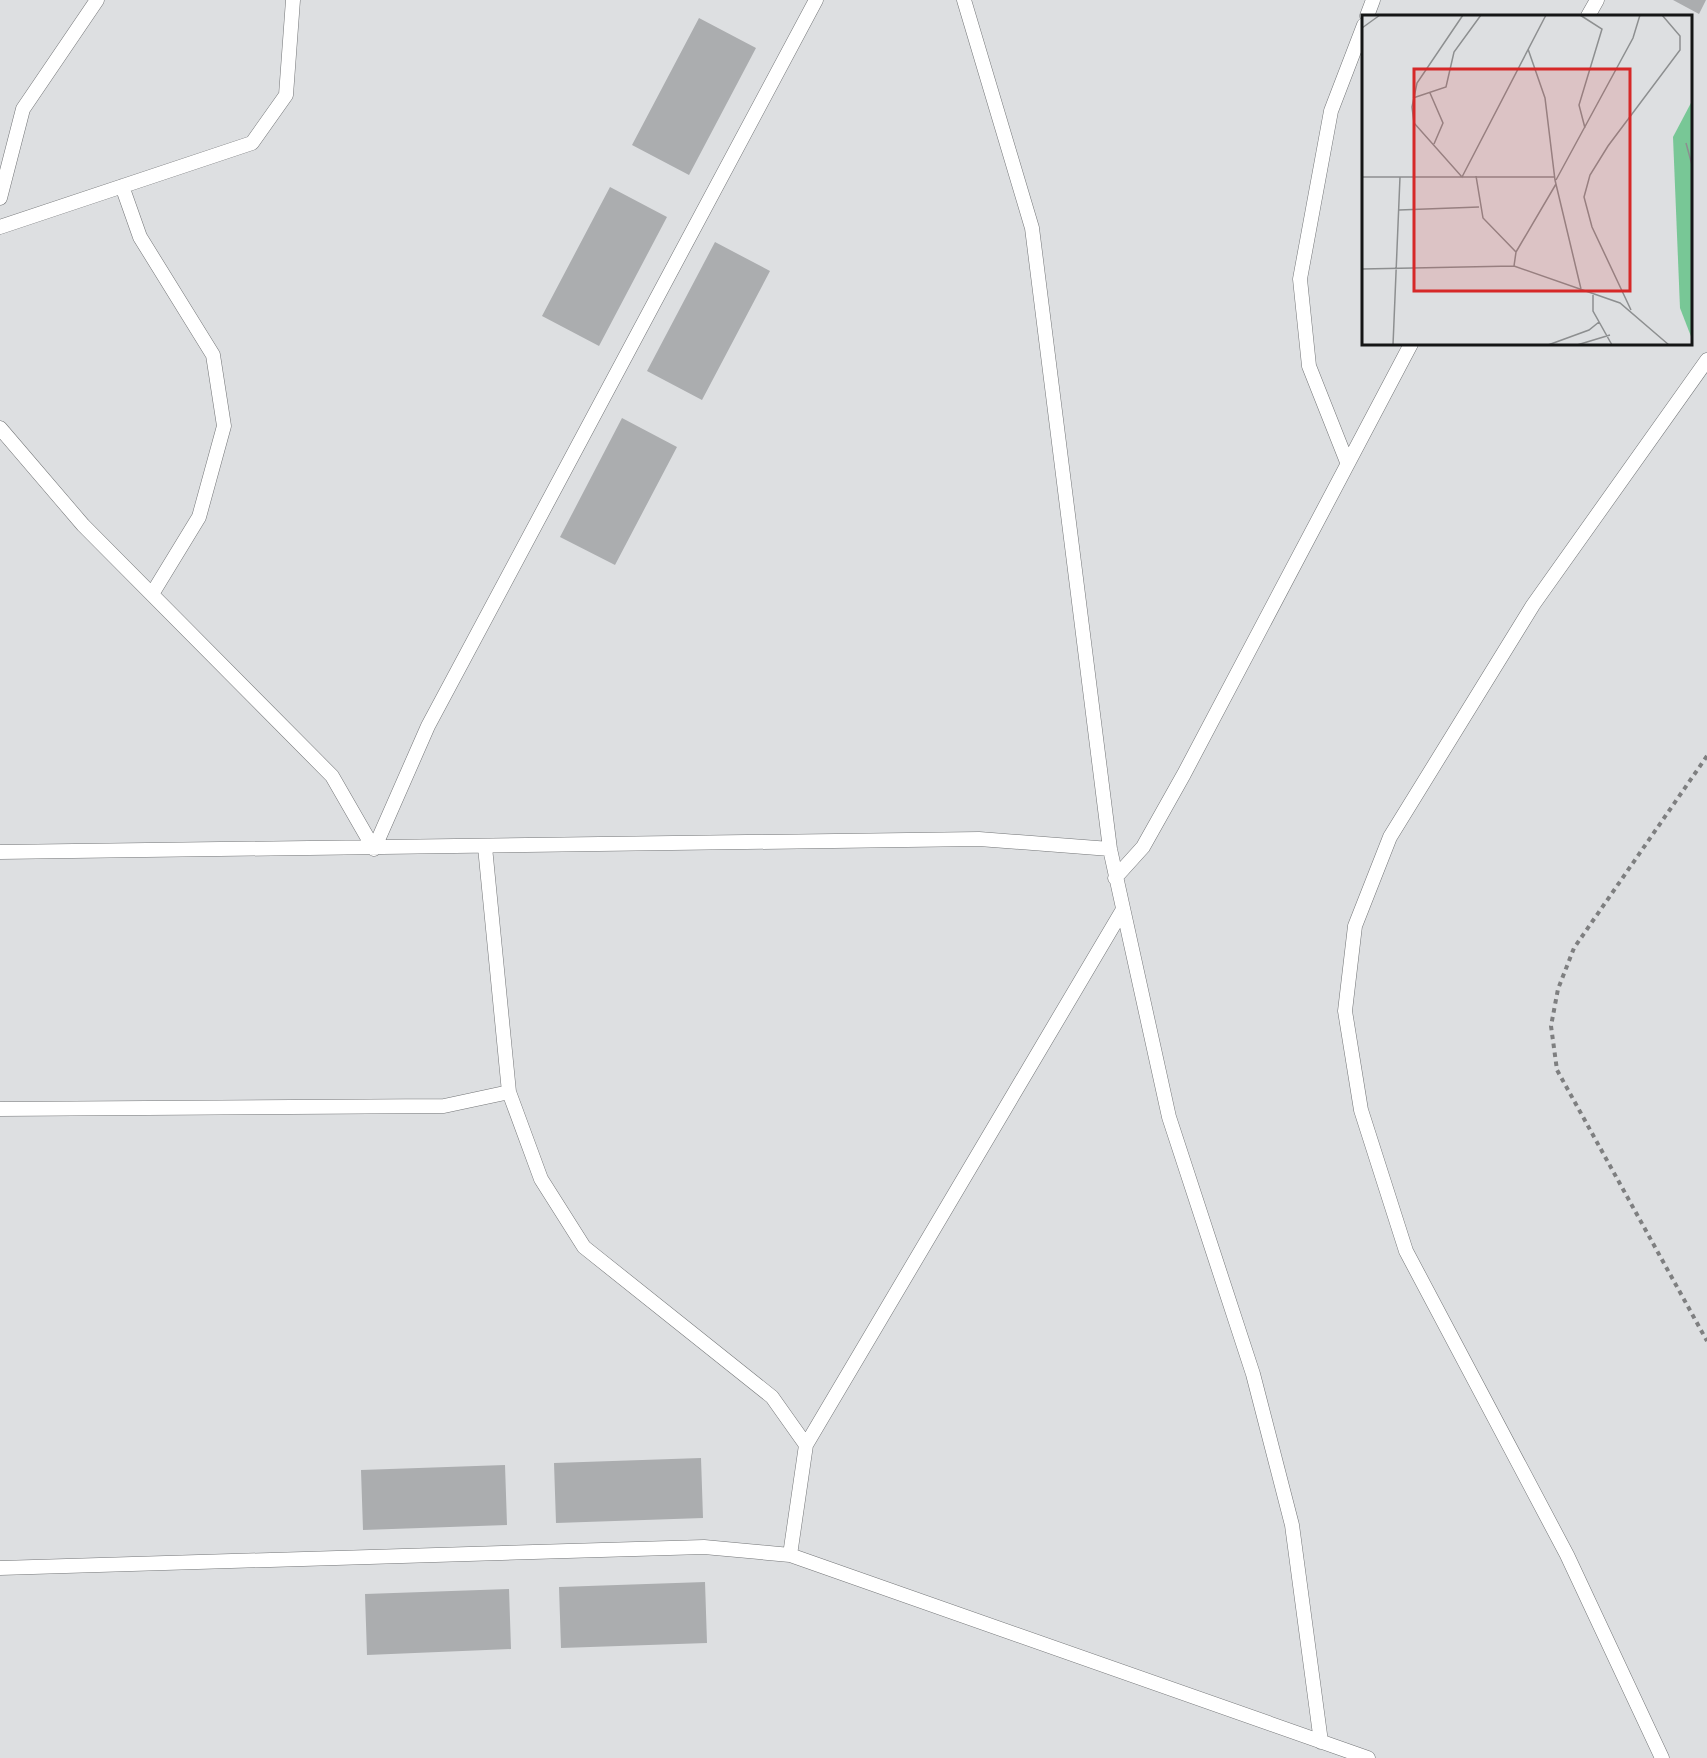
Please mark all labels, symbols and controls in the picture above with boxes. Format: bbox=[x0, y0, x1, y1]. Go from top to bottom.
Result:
inset map bbox=[1362, 15, 1692, 345]

